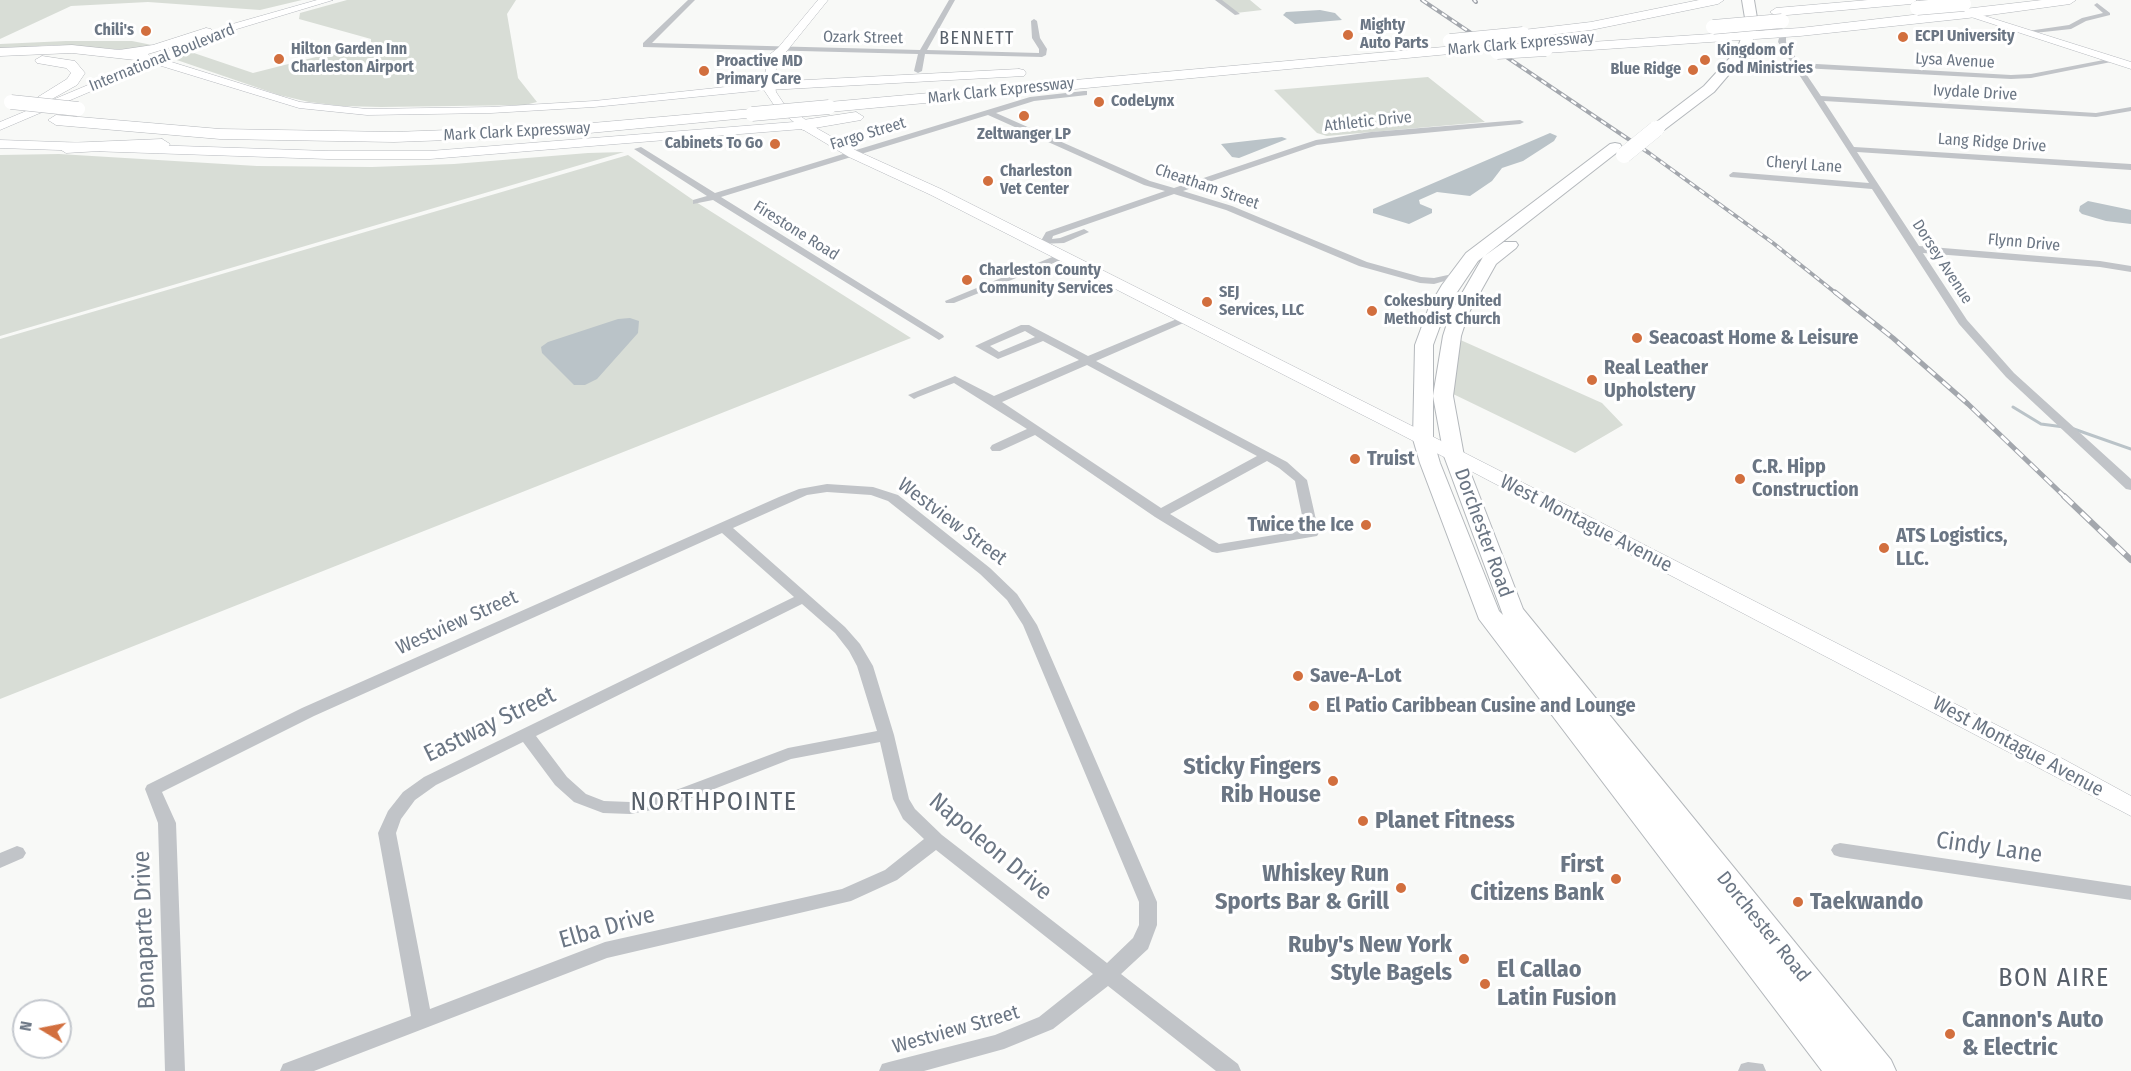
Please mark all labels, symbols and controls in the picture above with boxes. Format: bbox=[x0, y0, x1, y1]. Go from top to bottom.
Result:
place label: Mighty Auto Parts bbox=[1360, 16, 1429, 54]
street label: International Boulevard bbox=[86, 20, 238, 96]
place label: Chili's bbox=[94, 21, 134, 41]
marker: Chili's bbox=[139, 24, 153, 38]
place label: ECPI University bbox=[1915, 27, 2015, 47]
street label: Ozark Street bbox=[823, 28, 903, 48]
district label: BENNETT bbox=[939, 28, 1015, 50]
marker: Mighty Auto Parts bbox=[1341, 28, 1355, 42]
street label: Mark Clark Expressway bbox=[1447, 28, 1595, 60]
marker: ECPI University bbox=[1896, 30, 1910, 44]
place label: Hilton Garden Inn Charleston Airport bbox=[291, 40, 414, 78]
place label: Kingdom of God Ministries bbox=[1717, 41, 1813, 79]
street label: Lysa Avenue bbox=[1915, 49, 1995, 73]
marker: Hilton Garden Inn Charleston Airport bbox=[272, 52, 286, 66]
place label: Proactive MD Primary Care bbox=[716, 52, 803, 90]
marker: Kingdom of God Ministries bbox=[1698, 53, 1712, 67]
place label: Blue Ridge bbox=[1610, 60, 1681, 80]
marker: Blue Ridge bbox=[1686, 63, 1700, 77]
marker: Proactive MD Primary Care bbox=[697, 64, 711, 78]
street label: Mark Clark Expressway bbox=[927, 74, 1075, 108]
street label: Ivydale Drive bbox=[1932, 81, 2018, 105]
place label: CodeLynx bbox=[1111, 92, 1174, 112]
marker: CodeLynx bbox=[1092, 95, 1106, 109]
street label: Athletic Drive bbox=[1323, 108, 1413, 136]
marker: Zeltwanger LP bbox=[1017, 109, 1031, 123]
street label: Fargo Street bbox=[828, 113, 908, 155]
street label: Mark Clark Expressway bbox=[443, 119, 591, 145]
place label: Zeltwanger LP bbox=[977, 125, 1071, 145]
street label: Lang Ridge Drive bbox=[1937, 130, 2047, 156]
place label: Cabinets To Go bbox=[665, 134, 763, 154]
marker: Cabinets To Go bbox=[768, 137, 782, 151]
street label: Cheryl Lane bbox=[1765, 153, 1843, 177]
street label: Cheatham Street bbox=[1152, 160, 1262, 214]
place label: Charleston Vet Center bbox=[1000, 162, 1072, 200]
marker: Charleston Vet Center bbox=[981, 174, 995, 188]
street label: Firestone Road bbox=[750, 197, 842, 265]
street label: Dorsey Avenue bbox=[1908, 216, 1976, 308]
street label: Flynn Drive bbox=[1987, 230, 2061, 256]
place label: Charleston County Community Services bbox=[979, 261, 1113, 299]
marker: Charleston County Community Services bbox=[960, 273, 974, 287]
place label: SEJ Services, LLC bbox=[1219, 283, 1304, 321]
place label: Cokesbury United Methodist Church bbox=[1384, 292, 1502, 330]
marker: SEJ Services, LLC bbox=[1200, 295, 1214, 309]
marker: Cokesbury United Methodist Church bbox=[1365, 304, 1379, 318]
place label: Seacoast Home & Leisure bbox=[1649, 326, 1858, 350]
marker: Seacoast Home & Leisure bbox=[1630, 331, 1644, 345]
place label: Real Leather Upholstery bbox=[1604, 356, 1708, 403]
marker: Real Leather Upholstery bbox=[1585, 373, 1599, 387]
place label: Truist bbox=[1367, 447, 1415, 471]
marker: Truist bbox=[1348, 452, 1362, 466]
place label: C.R. Hipp Construction bbox=[1752, 455, 1859, 502]
street label: Dorchester Road bbox=[1449, 465, 1517, 601]
street label: West Montague Avenue bbox=[1496, 470, 1676, 578]
marker: C.R. Hipp Construction bbox=[1733, 472, 1747, 486]
street label: Westview Street bbox=[893, 473, 1011, 571]
place label: Twice the Ice bbox=[1248, 513, 1354, 537]
marker: Twice the Ice bbox=[1359, 518, 1373, 532]
place label: ATS Logistics, LLC. bbox=[1896, 524, 2007, 571]
marker: ATS Logistics, LLC. bbox=[1877, 541, 1891, 555]
street label: Westview Street bbox=[393, 586, 521, 660]
place label: Save-A-Lot bbox=[1310, 664, 1401, 688]
marker: Save-A-Lot bbox=[1291, 669, 1305, 683]
street label: Eastway Street bbox=[420, 681, 560, 769]
street label: West Montague Avenue bbox=[1928, 692, 2108, 802]
place label: El Patio Caribbean Cusine and Lounge bbox=[1326, 694, 1636, 718]
marker: El Patio Caribbean Cusine and Lounge bbox=[1307, 699, 1321, 713]
place label: Sticky Fingers Rib House bbox=[1183, 753, 1321, 809]
marker: Sticky Fingers Rib House bbox=[1326, 774, 1340, 788]
district label: NORTHPOINTE bbox=[631, 787, 797, 819]
street label: Napoleon Drive bbox=[923, 787, 1057, 907]
place label: Planet Fitness bbox=[1375, 807, 1515, 835]
marker: Planet Fitness bbox=[1356, 814, 1370, 828]
street label: Cindy Lane bbox=[1934, 826, 2044, 870]
street label: Bonaparte Drive bbox=[128, 850, 162, 1010]
place label: First Citizens Bank bbox=[1470, 851, 1604, 907]
place label: Whiskey Run Sports Bar & Grill bbox=[1215, 860, 1389, 916]
street label: Dorchester Road bbox=[1711, 867, 1815, 987]
marker: First Citizens Bank bbox=[1609, 872, 1623, 886]
marker: Whiskey Run Sports Bar & Grill bbox=[1394, 881, 1408, 895]
place label: Taekwando bbox=[1810, 888, 1923, 916]
marker: Taekwando bbox=[1791, 895, 1805, 909]
street label: Elba Drive bbox=[556, 901, 658, 955]
place label: Ruby's New York Style Bagels bbox=[1288, 931, 1452, 987]
marker: Ruby's New York Style Bagels bbox=[1457, 952, 1471, 966]
place label: El Callao Latin Fusion bbox=[1497, 956, 1616, 1012]
district label: BON AIRE bbox=[1998, 963, 2110, 995]
marker: El Callao Latin Fusion bbox=[1478, 977, 1492, 991]
north arrow bbox=[12, 999, 72, 1059]
street label: Westview Street bbox=[890, 1000, 1022, 1060]
place label: Cannon's Auto & Electric bbox=[1962, 1006, 2104, 1062]
text: N bbox=[16, 1020, 36, 1033]
marker: Cannon's Auto & Electric bbox=[1943, 1027, 1957, 1041]

